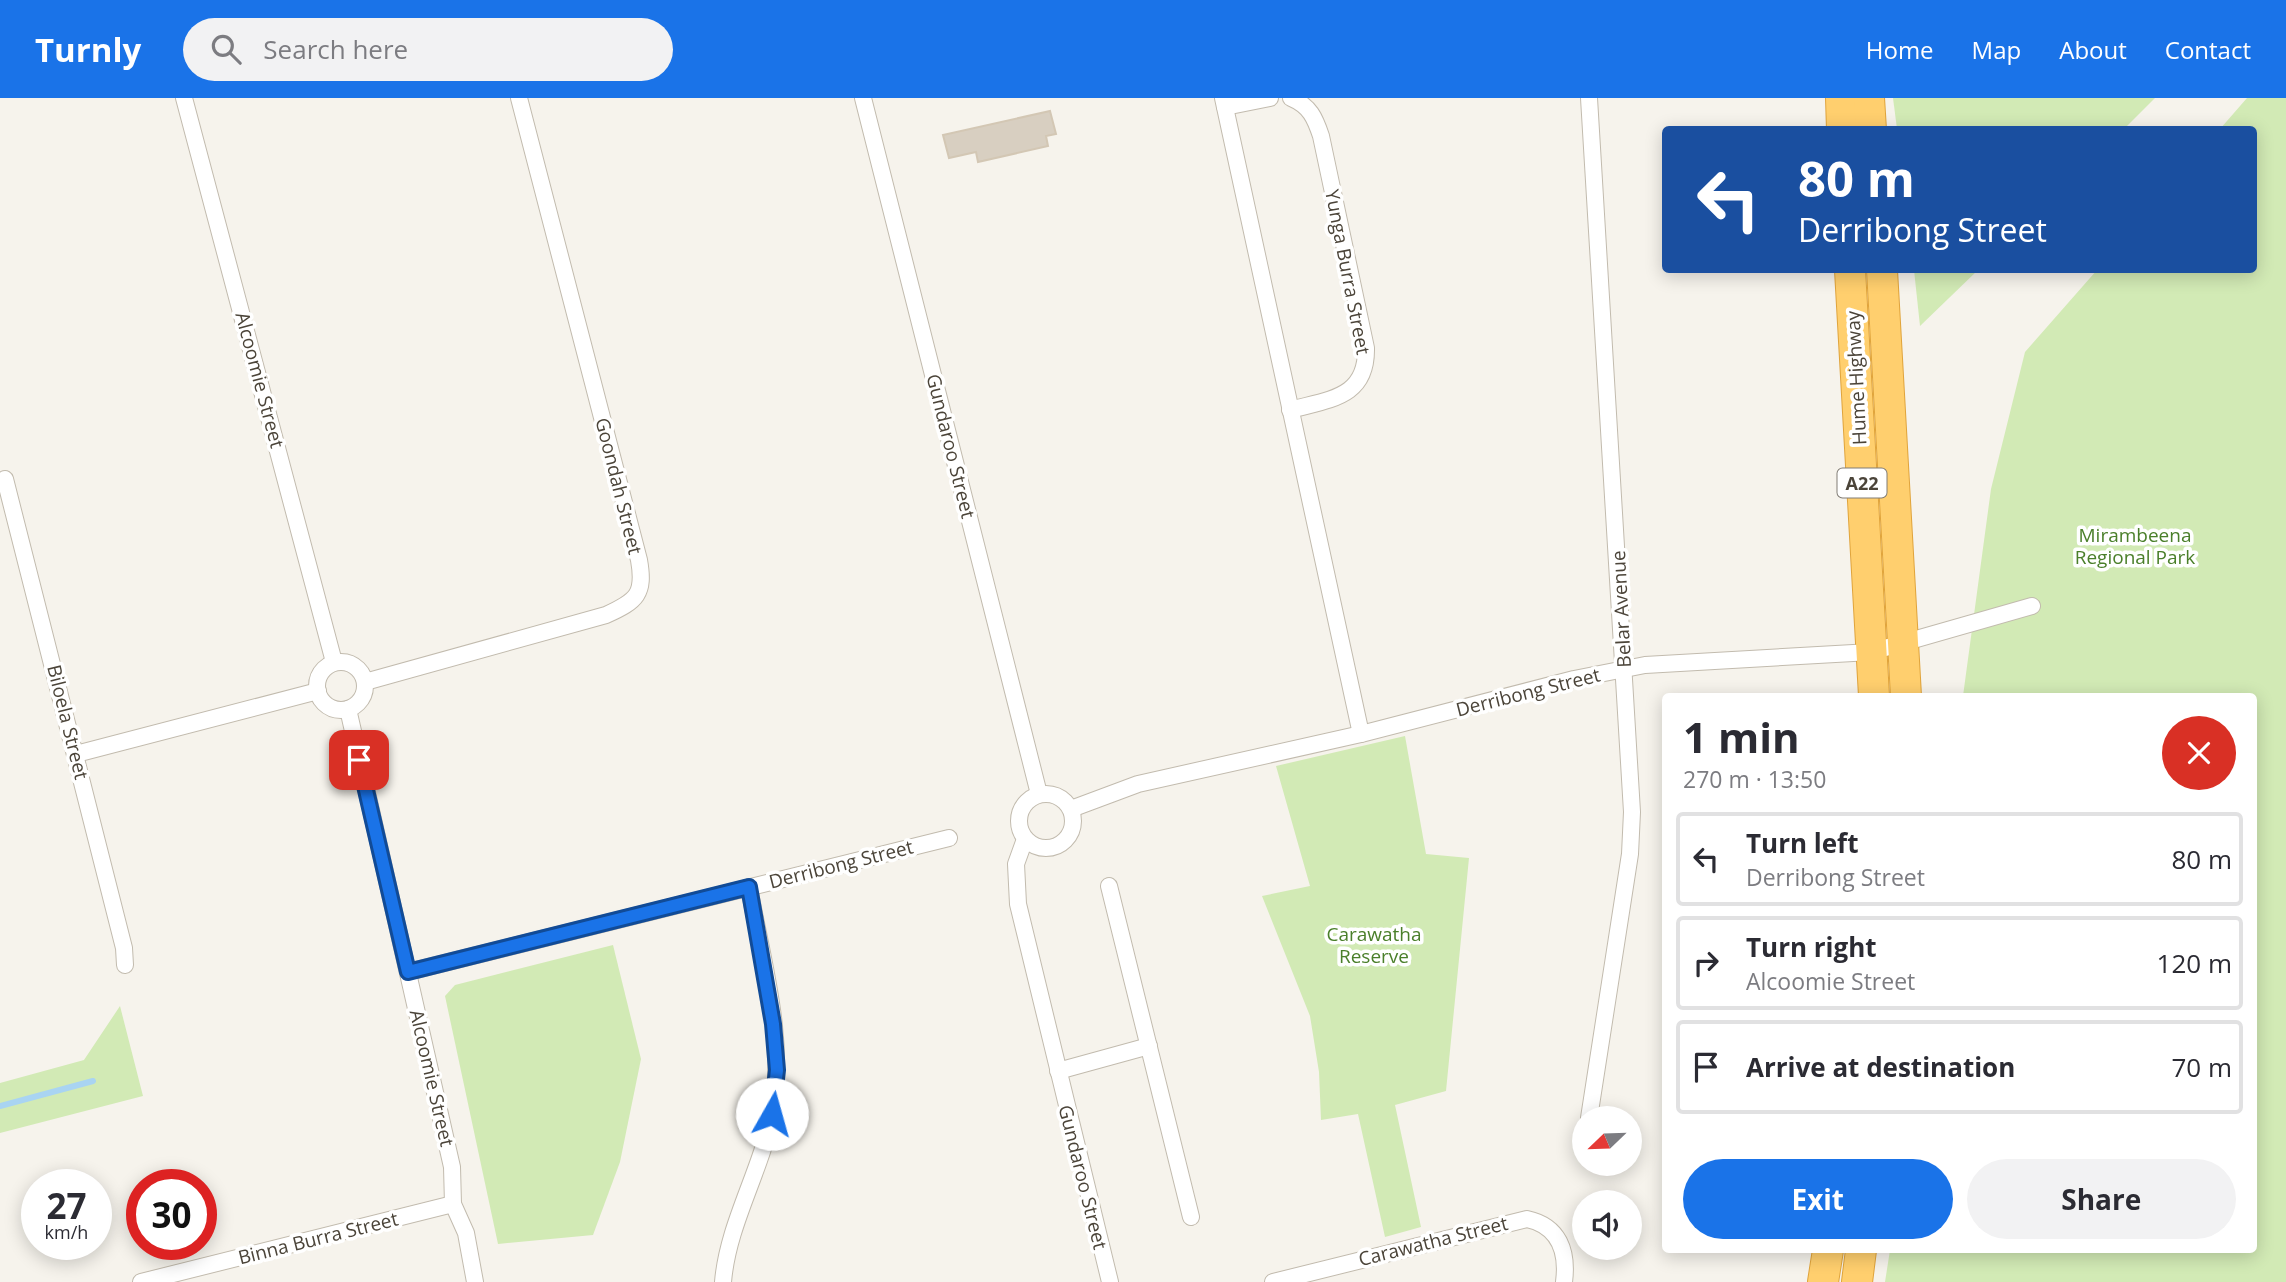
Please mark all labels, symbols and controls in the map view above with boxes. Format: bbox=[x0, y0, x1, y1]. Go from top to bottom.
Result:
search box bbox=[183, 18, 673, 81]
text: Turnly bbox=[35, 27, 141, 72]
icon: search bbox=[207, 30, 245, 68]
text: Search here bbox=[263, 31, 408, 67]
text: Home bbox=[1866, 33, 1934, 66]
text: Map bbox=[1972, 33, 2021, 66]
text: About bbox=[2059, 33, 2127, 66]
text: Contact bbox=[2165, 33, 2251, 66]
text: 80 m bbox=[1798, 145, 1915, 211]
icon: left bbox=[1683, 154, 1774, 245]
street label: Yunga Burra Street bbox=[1319, 187, 1377, 357]
text: Derribong Street bbox=[1798, 208, 2047, 251]
street label: Alcoomie Street bbox=[229, 309, 291, 451]
street label: Hume Highway bbox=[1839, 310, 1873, 446]
street label: Gundaroo Street bbox=[920, 371, 982, 521]
street label: Goondah Street bbox=[589, 415, 649, 557]
road number: A22 bbox=[1838, 468, 1886, 498]
park label: Mirambeena Regional Park bbox=[2075, 522, 2195, 570]
street label: Belar Avenue bbox=[1605, 550, 1637, 668]
street label: Derribong Street bbox=[1453, 661, 1603, 722]
street label: Biloela Street bbox=[41, 662, 95, 782]
text: 1 min bbox=[1683, 708, 1800, 765]
button: close bbox=[2162, 716, 2236, 790]
pin bbox=[329, 730, 389, 790]
icon: arrive bbox=[340, 741, 378, 779]
text: 270 m · 13:50 bbox=[1683, 763, 1826, 795]
text: Turn left bbox=[1746, 825, 1858, 861]
street label: Derribong Street bbox=[766, 833, 916, 894]
icon: left bbox=[1687, 840, 1725, 878]
text: 80 m bbox=[2171, 841, 2232, 877]
text: Derribong Street bbox=[1746, 861, 1925, 893]
park label: Carawatha Reserve bbox=[1326, 921, 1422, 969]
text: Turn right bbox=[1746, 929, 1877, 965]
icon: right bbox=[1687, 944, 1725, 982]
text: 120 m bbox=[2157, 945, 2232, 981]
text: Alcoomie Street bbox=[1746, 965, 1915, 997]
street label: Alcoomie Street bbox=[404, 1007, 460, 1149]
icon: arrive bbox=[1687, 1048, 1725, 1086]
text: Arrive at destination bbox=[1746, 1049, 2015, 1085]
text: 70 m bbox=[2171, 1049, 2232, 1085]
position arrow bbox=[735, 1077, 809, 1151]
street label: Gundaroo Street bbox=[1052, 1102, 1114, 1252]
north arrow bbox=[1572, 1106, 1642, 1176]
map controls bbox=[1572, 1106, 1642, 1260]
button: Exit bbox=[1683, 1159, 1953, 1239]
button: Share bbox=[1967, 1159, 2236, 1239]
speed limit sign: 30 bbox=[126, 1169, 217, 1260]
text: 27 bbox=[46, 1182, 87, 1229]
button: sound bbox=[1572, 1190, 1642, 1260]
street label: Binna Burra Street bbox=[235, 1206, 401, 1270]
street label: Carawatha Street bbox=[1356, 1210, 1511, 1272]
text: km/h bbox=[45, 1220, 88, 1244]

